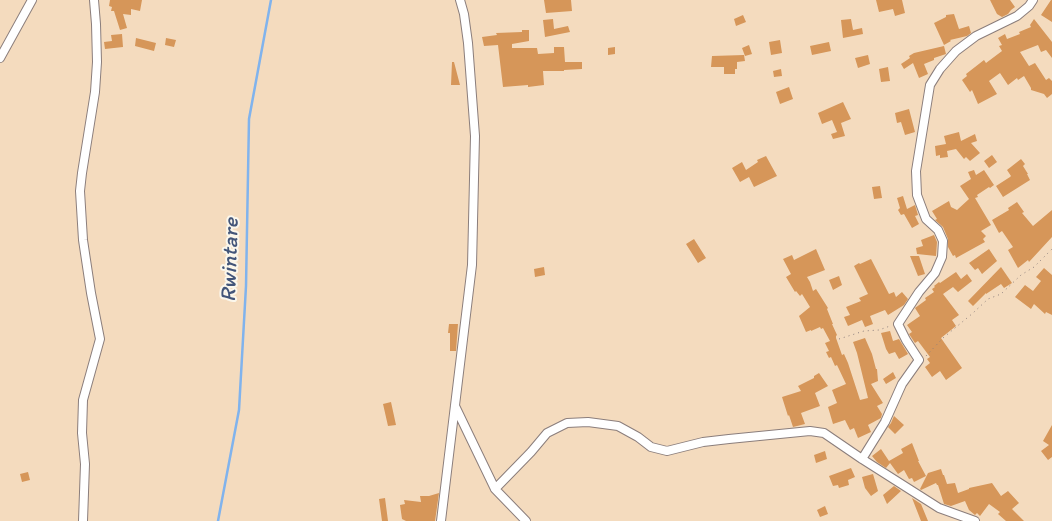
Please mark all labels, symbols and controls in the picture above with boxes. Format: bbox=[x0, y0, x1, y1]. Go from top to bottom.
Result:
water label: Rwintare bbox=[216, 218, 246, 302]

